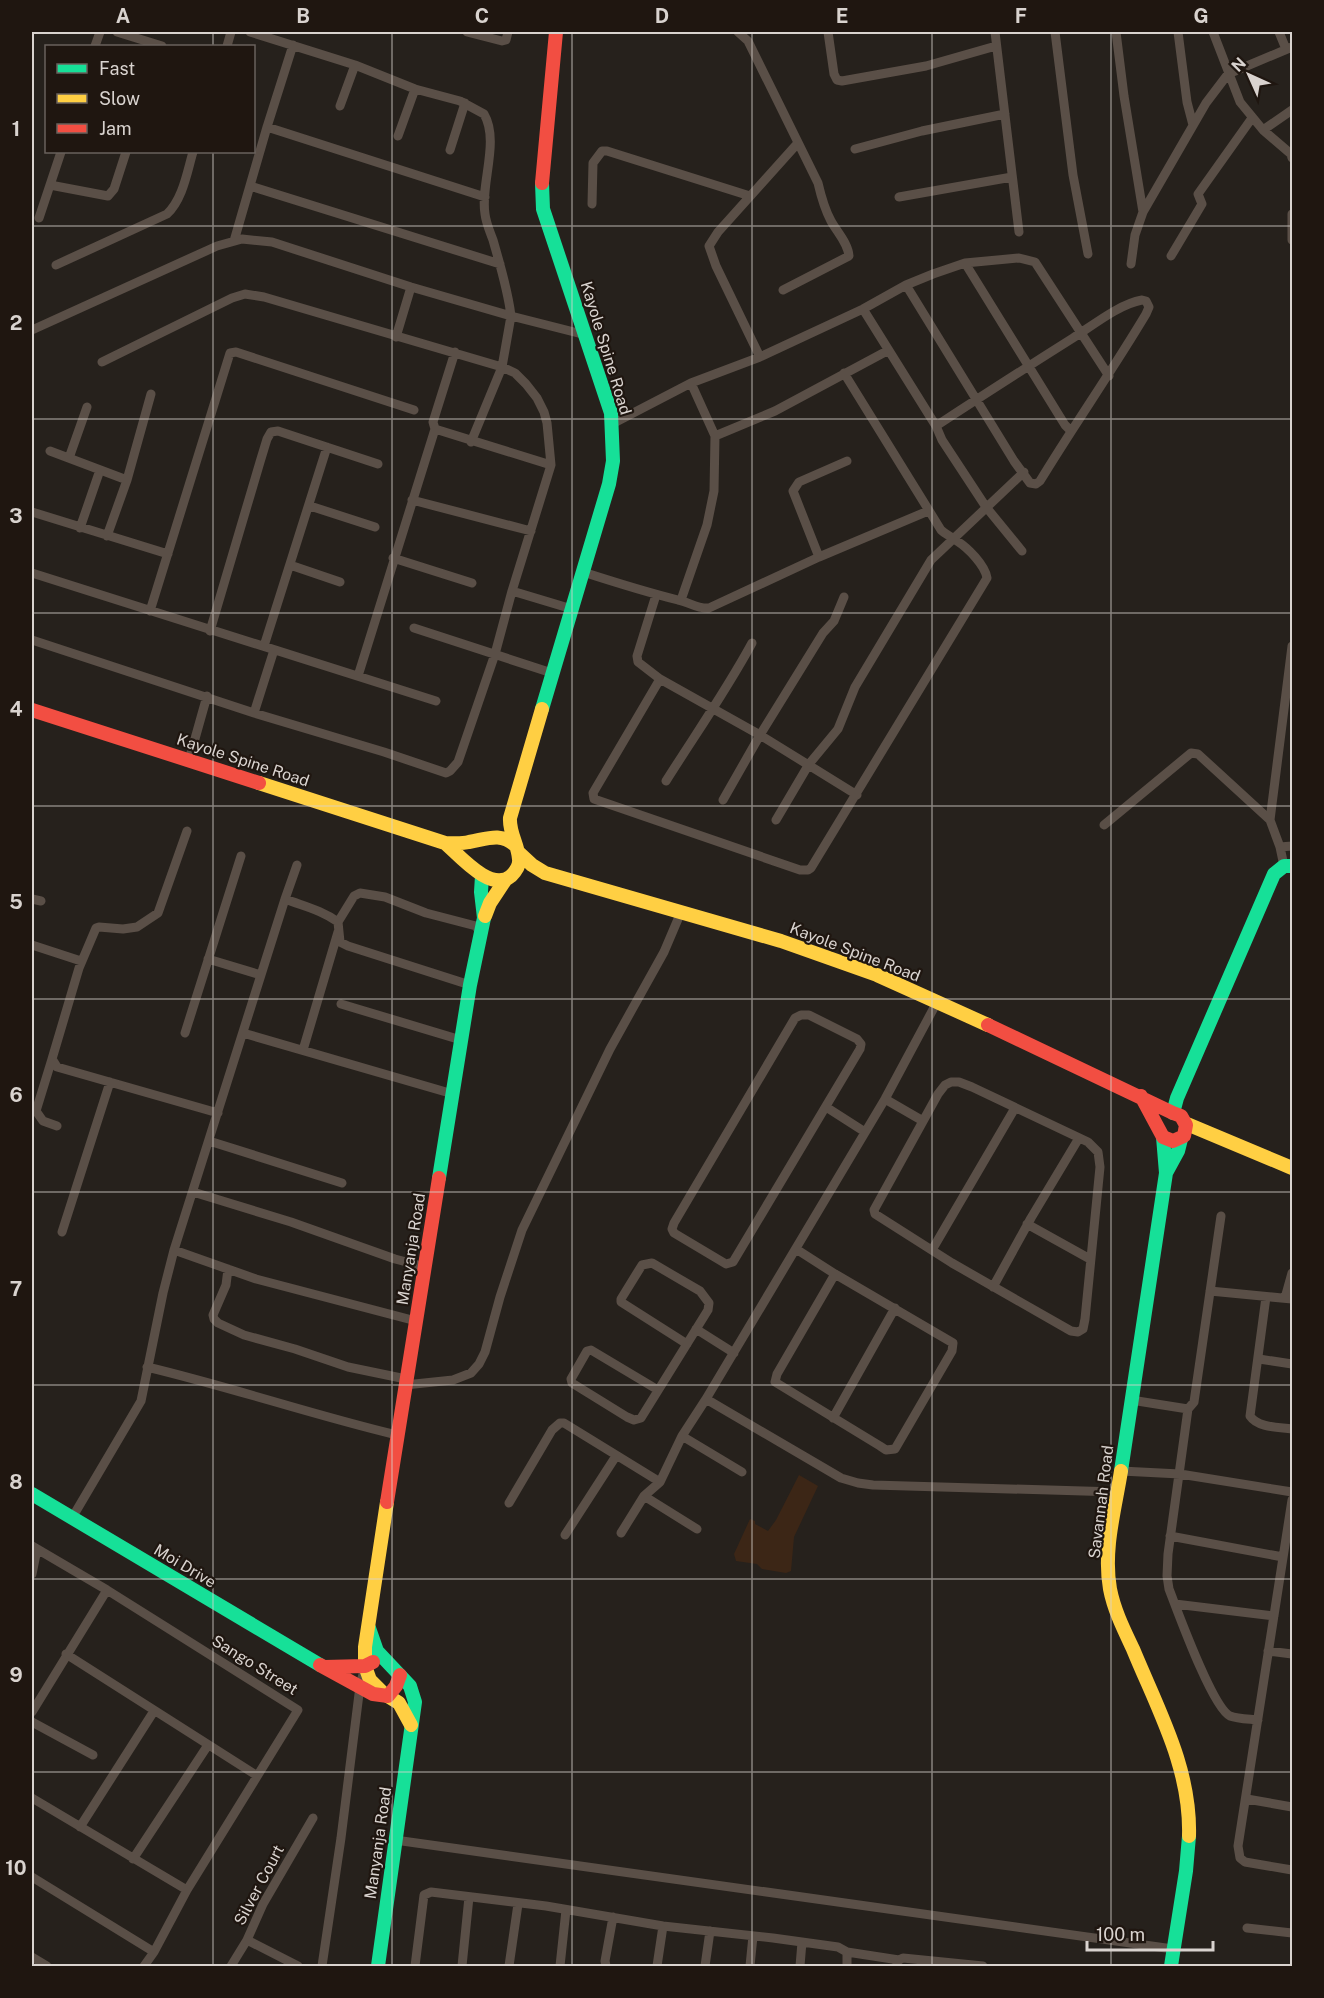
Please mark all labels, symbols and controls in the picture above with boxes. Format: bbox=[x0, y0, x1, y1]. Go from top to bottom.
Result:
text: A bbox=[116, 4, 130, 28]
text: B bbox=[296, 4, 310, 28]
text: C bbox=[475, 4, 489, 28]
text: D bbox=[655, 4, 669, 28]
text: E bbox=[836, 4, 848, 28]
text: F bbox=[1015, 4, 1027, 28]
text: G bbox=[1193, 4, 1209, 28]
legend bbox=[45, 45, 255, 153]
north arrow bbox=[1219, 45, 1279, 105]
text: N bbox=[1228, 54, 1250, 76]
text: Fast bbox=[99, 58, 135, 79]
text: Slow bbox=[99, 88, 140, 109]
text: 1 bbox=[12, 117, 20, 141]
text: Jam bbox=[99, 118, 132, 139]
street label: Kayole Spine Road bbox=[577, 279, 635, 417]
text: 2 bbox=[10, 311, 22, 335]
text: 3 bbox=[9, 504, 23, 528]
text: 4 bbox=[9, 697, 23, 721]
street label: Kayole Spine Road bbox=[174, 730, 312, 790]
text: 5 bbox=[9, 890, 23, 914]
street label: Kayole Spine Road bbox=[787, 918, 923, 986]
text: 6 bbox=[9, 1083, 23, 1107]
street label: Manyanja Road bbox=[393, 1192, 429, 1306]
text: 7 bbox=[10, 1277, 22, 1301]
street label: Savannah Road bbox=[1085, 1444, 1117, 1560]
text: 8 bbox=[9, 1470, 23, 1494]
street label: Moi Drive bbox=[150, 1540, 220, 1592]
street label: Sango Street bbox=[208, 1631, 302, 1699]
text: 9 bbox=[9, 1663, 23, 1687]
street label: Manyanja Road bbox=[361, 1786, 395, 1900]
street label: Silver Court bbox=[230, 1842, 288, 1928]
text: 10 bbox=[5, 1856, 27, 1880]
scale bar bbox=[1087, 1914, 1213, 1952]
text: 100 m bbox=[1096, 1924, 1145, 1945]

